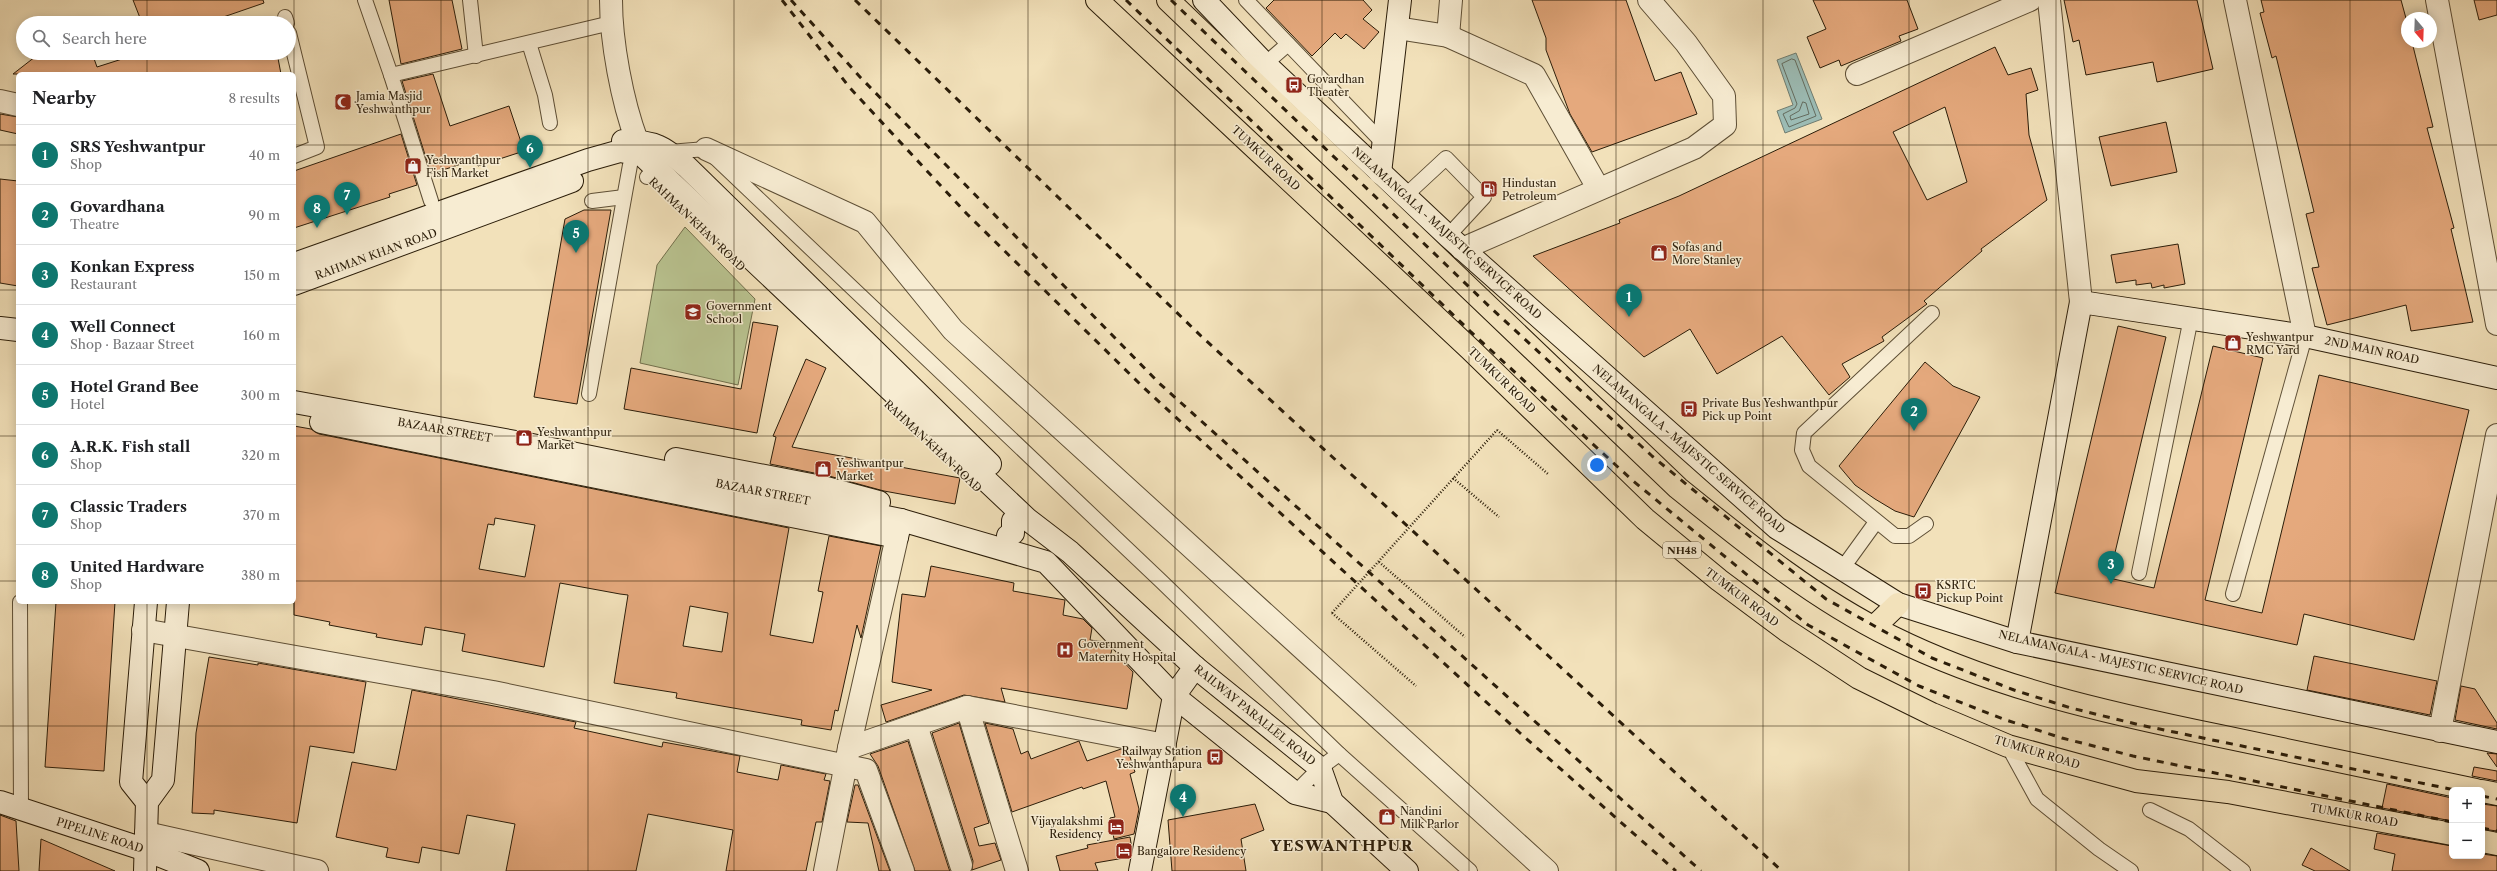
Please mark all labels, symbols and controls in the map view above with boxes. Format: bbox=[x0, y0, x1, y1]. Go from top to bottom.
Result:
north arrow bbox=[2401, 12, 2437, 48]
search box bbox=[16, 16, 296, 60]
icon: search bbox=[30, 27, 52, 49]
text: Search here bbox=[62, 29, 147, 48]
place label: Govardhan Theater bbox=[1307, 72, 1365, 99]
bus stop icon: Govardhan Theater bbox=[1284, 75, 1304, 95]
text: Nearby bbox=[32, 88, 96, 108]
place label: Jamia Masjid Yeshwanthpur bbox=[354, 89, 431, 116]
text: 8 results bbox=[228, 90, 280, 106]
mosque icon: Jamia Masjid Yeshwanthpur bbox=[333, 92, 353, 112]
street label: TUMKUR ROAD bbox=[1229, 122, 1303, 194]
pin: 6 bbox=[517, 135, 543, 168]
text: SRS Yeshwantpur bbox=[70, 137, 205, 156]
street label: NELAMANGALA - MAJESTIC SERVICE ROAD bbox=[1349, 144, 1545, 322]
text: 1 bbox=[42, 147, 48, 163]
text: 40 m bbox=[249, 147, 280, 163]
place label: Yeshwanthpur Fish Market bbox=[425, 153, 501, 180]
text: Shop bbox=[70, 156, 102, 172]
shop icon: Yeshwanthpur Fish Market bbox=[403, 156, 423, 176]
street label: RAHMAN KHAN ROAD bbox=[646, 174, 748, 274]
place label: Hindustan Petroleum bbox=[1502, 176, 1557, 203]
fuel station icon: Hindustan Petroleum bbox=[1479, 179, 1499, 199]
pin: 7 bbox=[334, 182, 360, 215]
pin: 8 bbox=[304, 195, 330, 228]
text: Govardhana bbox=[70, 197, 165, 216]
text: 2 bbox=[41, 207, 49, 223]
text: 90 m bbox=[249, 207, 280, 223]
text: Theatre bbox=[70, 216, 119, 232]
pin: 5 bbox=[563, 220, 589, 253]
street label: RAHMAN KHAN ROAD bbox=[313, 225, 439, 283]
place label: Sofas and More Stanley bbox=[1672, 240, 1743, 267]
shop icon: Sofas and More Stanley bbox=[1649, 243, 1669, 263]
text: Konkan Express bbox=[70, 257, 195, 276]
text: 3 bbox=[41, 267, 49, 283]
text: 150 m bbox=[244, 267, 280, 283]
text: Restaurant bbox=[70, 276, 137, 292]
pin: 1 bbox=[1616, 284, 1642, 317]
place label: Government School bbox=[706, 299, 772, 326]
school or university icon: Government School bbox=[683, 302, 703, 322]
text: Well Connect bbox=[70, 317, 175, 336]
text: 4 bbox=[41, 327, 49, 343]
text: 160 m bbox=[243, 327, 280, 343]
place label: Yeshwantpur RMC Yard bbox=[2245, 330, 2314, 357]
shop icon: Yeshwantpur RMC Yard bbox=[2223, 333, 2243, 353]
street label: 2ND MAIN ROAD bbox=[2323, 333, 2421, 367]
text: Shop · Bazaar Street bbox=[70, 336, 194, 352]
street label: TUMKUR ROAD bbox=[1465, 344, 1539, 416]
street label: NELAMANGALA - MAJESTIC SERVICE ROAD bbox=[1590, 362, 1788, 537]
text: Hotel Grand Bee bbox=[70, 377, 199, 396]
text: 5 bbox=[41, 387, 49, 403]
text: 300 m bbox=[241, 387, 280, 403]
text: Hotel bbox=[70, 396, 105, 412]
place label: Private Bus Yeshwanthpur Pick up Point bbox=[1702, 396, 1838, 423]
street label: RAHMAN KHAN ROAD bbox=[881, 397, 985, 495]
pin: 2 bbox=[1901, 398, 1927, 431]
bus stop icon: Private Bus Yeshwanthpur Pick up Point bbox=[1679, 399, 1699, 419]
street label: BAZAAR STREET bbox=[396, 415, 494, 445]
place label: Yeshwanthpur Market bbox=[536, 425, 612, 452]
shop icon: Yeshwanthpur Market bbox=[514, 428, 534, 448]
text: A.R.K. Fish stall bbox=[70, 437, 190, 456]
text: 6 bbox=[41, 447, 49, 463]
text: 320 m bbox=[242, 447, 280, 463]
your location bbox=[1587, 455, 1607, 475]
text: Shop bbox=[70, 456, 102, 472]
place label: Yeshwantpur Market bbox=[835, 456, 904, 483]
shop icon: Yeshwantpur Market bbox=[813, 459, 833, 479]
street label: BAZAAR STREET bbox=[714, 476, 812, 508]
text: Classic Traders bbox=[70, 497, 187, 516]
text: 7 bbox=[42, 507, 48, 523]
text: 370 m bbox=[243, 507, 280, 523]
text: Shop bbox=[70, 516, 102, 532]
road number: NH48 bbox=[1663, 542, 1701, 558]
pin: 3 bbox=[2098, 551, 2124, 584]
text: United Hardware bbox=[70, 557, 204, 576]
street label: TUMKUR ROAD bbox=[1702, 565, 1782, 629]
text: 8 bbox=[41, 567, 49, 583]
text: 380 m bbox=[241, 567, 280, 583]
text: Shop bbox=[70, 576, 102, 592]
place label: KSRTC Pickup Point bbox=[1936, 578, 2003, 605]
bus stop icon: KSRTC Pickup Point bbox=[1913, 581, 1933, 601]
street label: NELAMANGALA - MAJESTIC SERVICE ROAD bbox=[1997, 627, 2245, 697]
place label: Government Maternity Hospital bbox=[1078, 637, 1177, 664]
hospital icon: Government Maternity Hospital bbox=[1055, 640, 1075, 660]
street label: RAILWAY PARALLEL ROAD bbox=[1191, 662, 1319, 768]
street label: TUMKUR ROAD bbox=[1992, 732, 2082, 772]
place label: Railway Station Yeshwanthapura bbox=[1115, 744, 1202, 771]
bus stop icon: Railway Station Yeshwanthapura bbox=[1205, 747, 1225, 767]
pin: 4 bbox=[1170, 784, 1196, 817]
map controls bbox=[2449, 787, 2485, 859]
button: + bbox=[2449, 787, 2485, 823]
street label: TUMKUR ROAD bbox=[2309, 800, 2399, 830]
place label: Nandini Milk Parlor bbox=[1400, 804, 1459, 831]
shop icon: Nandini Milk Parlor bbox=[1377, 807, 1397, 827]
street label: PIPELINE ROAD bbox=[55, 814, 145, 856]
place label: Vijayalakshmi Residency bbox=[1030, 814, 1104, 841]
hotel icon: Vijayalakshmi Residency bbox=[1106, 817, 1126, 837]
button: − bbox=[2449, 823, 2485, 859]
district label: YESWANTHPUR bbox=[1269, 836, 1414, 855]
hotel icon: Bangalore Residency bbox=[1114, 841, 1134, 861]
place label: Bangalore Residency bbox=[1137, 844, 1247, 858]

